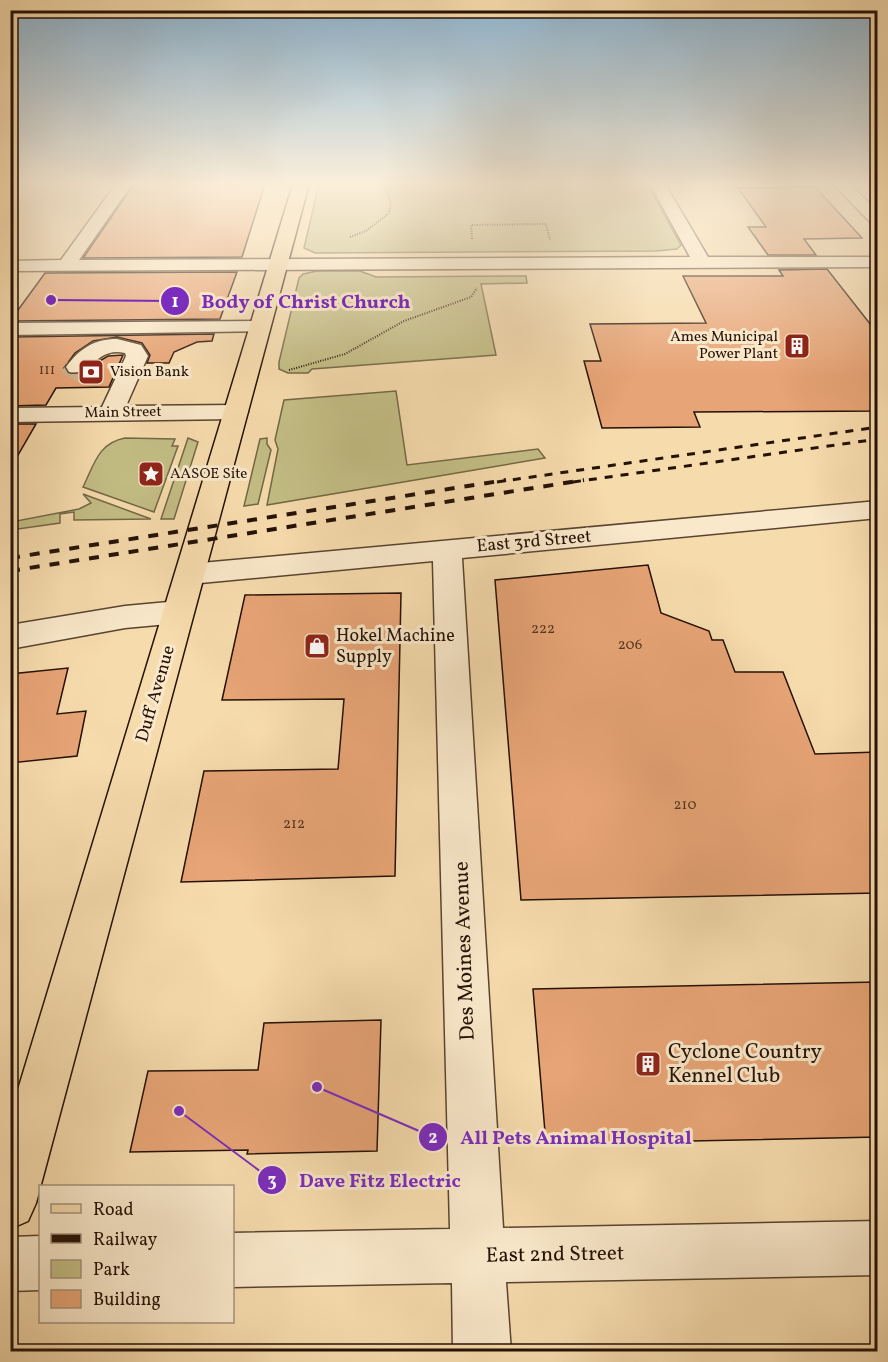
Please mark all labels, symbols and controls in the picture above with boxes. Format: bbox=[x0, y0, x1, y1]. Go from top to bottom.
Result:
callout: Body of Christ Church bbox=[160, 282, 422, 320]
text: Body of Christ Church bbox=[201, 289, 411, 317]
text: 1 bbox=[171, 290, 179, 315]
place label: Ames Municipal Power Plant bbox=[670, 327, 778, 365]
building icon: Ames Municipal Power Plant bbox=[782, 331, 812, 361]
bank icon: Vision Bank bbox=[76, 357, 106, 387]
house number: 111 bbox=[39, 361, 55, 380]
place label: Vision Bank bbox=[110, 362, 189, 383]
street label: Main Street bbox=[84, 402, 162, 424]
place icon: AASOE Site bbox=[136, 459, 166, 489]
place label: AASOE Site bbox=[170, 464, 247, 485]
street label: East 3rd Street bbox=[476, 525, 592, 559]
house number: 222 bbox=[531, 619, 555, 640]
place label: Hokel Machine Supply bbox=[336, 624, 455, 670]
shop icon: Hokel Machine Supply bbox=[302, 631, 332, 661]
house number: 206 bbox=[618, 635, 642, 656]
street label: Duff Avenue bbox=[130, 643, 182, 745]
house number: 210 bbox=[674, 795, 696, 816]
house number: 212 bbox=[283, 814, 305, 835]
street label: Des Moines Avenue bbox=[447, 861, 483, 1041]
place label: Cyclone Country Kennel Club bbox=[668, 1038, 822, 1091]
building icon: Cyclone Country Kennel Club bbox=[633, 1049, 663, 1079]
callout: All Pets Animal Hospital bbox=[418, 1118, 703, 1156]
text: All Pets Animal Hospital bbox=[460, 1125, 692, 1153]
text: 2 bbox=[428, 1126, 438, 1151]
callout: Dave Fitz Electric bbox=[257, 1161, 473, 1199]
text: Dave Fitz Electric bbox=[299, 1168, 461, 1196]
text: 3 bbox=[267, 1169, 277, 1194]
legend bbox=[39, 1185, 234, 1323]
text: Road bbox=[93, 1198, 134, 1223]
text: Railway bbox=[93, 1228, 157, 1253]
street label: East 2nd Street bbox=[485, 1239, 625, 1271]
text: Park bbox=[93, 1258, 130, 1283]
text: Building bbox=[93, 1288, 161, 1313]

